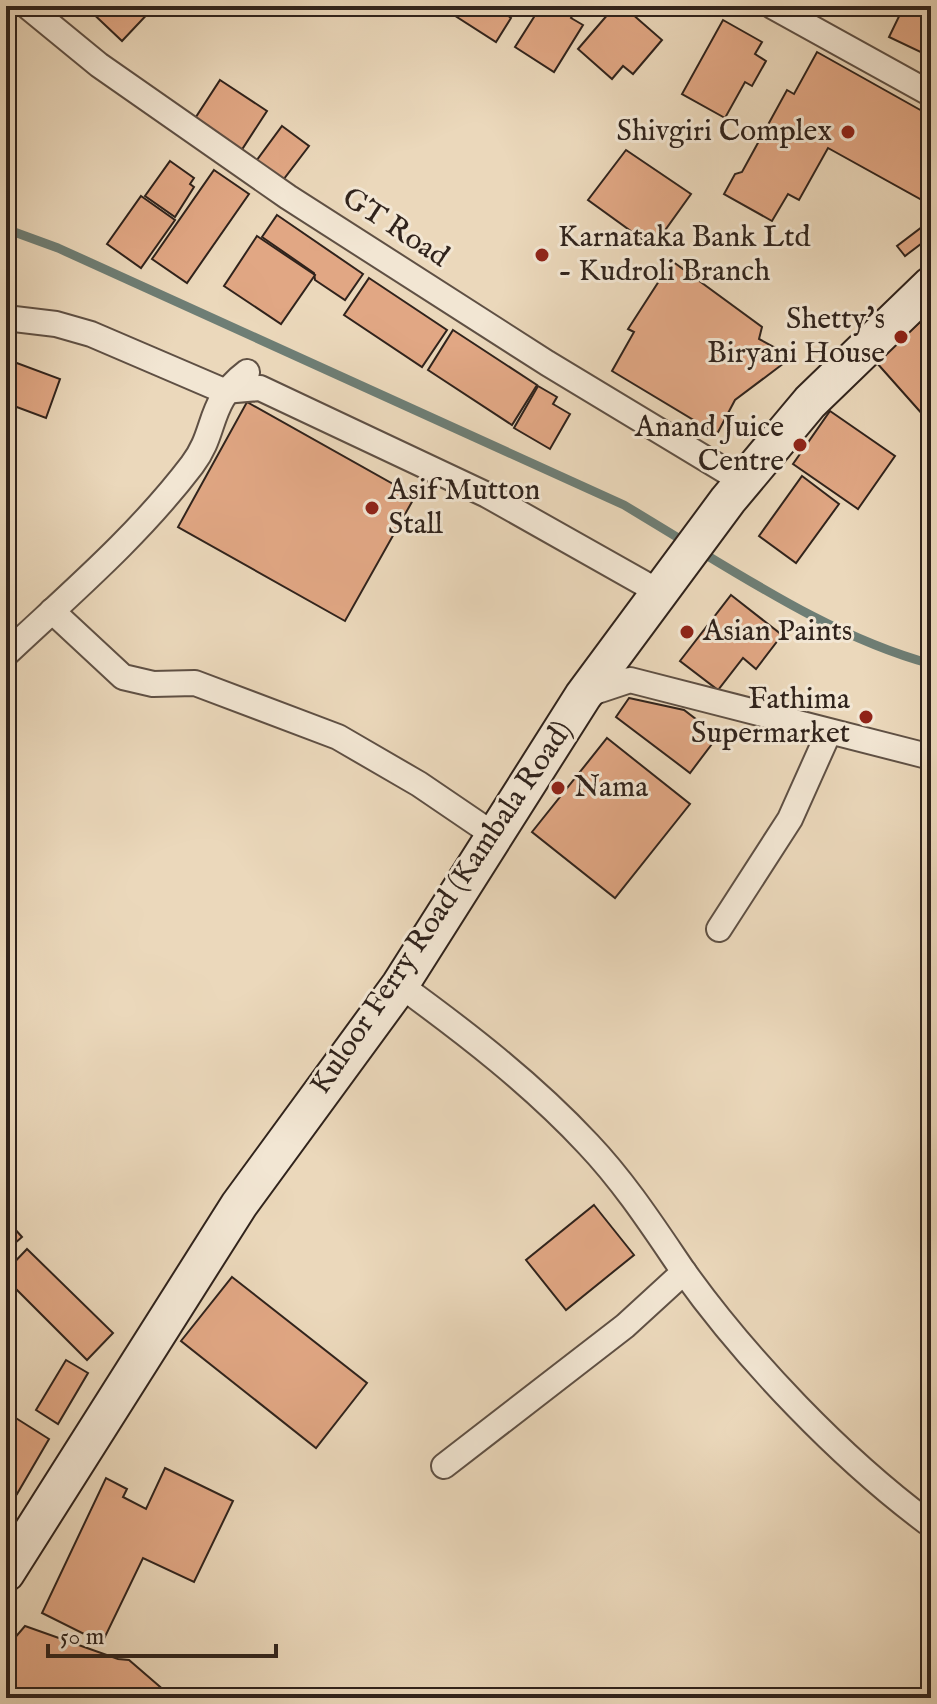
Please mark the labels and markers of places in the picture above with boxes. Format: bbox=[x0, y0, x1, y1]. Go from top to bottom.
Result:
place label: Shivgiri Complex bbox=[617, 113, 832, 151]
marker: Shivgiri Complex bbox=[839, 123, 857, 141]
place label: Karnataka Bank Ltd - Kudroli Branch bbox=[558, 219, 811, 291]
marker: Karnataka Bank Ltd - Kudroli Branch bbox=[533, 246, 551, 264]
place label: Shetty's Biryani House bbox=[707, 301, 885, 373]
marker: Shetty's Biryani House bbox=[892, 328, 910, 346]
place label: Anand Juice Centre bbox=[634, 409, 784, 481]
marker: Anand Juice Centre bbox=[791, 436, 809, 454]
place label: Asif Mutton Stall bbox=[387, 472, 540, 544]
marker: Asif Mutton Stall bbox=[363, 499, 381, 517]
place label: Asian Paints bbox=[702, 613, 852, 651]
marker: Asian Paints bbox=[678, 623, 696, 641]
place label: Fathima Supermarket bbox=[691, 681, 850, 753]
marker: Fathima Supermarket bbox=[857, 708, 875, 726]
place label: Nama bbox=[574, 769, 648, 807]
marker: Nama bbox=[549, 779, 567, 797]

